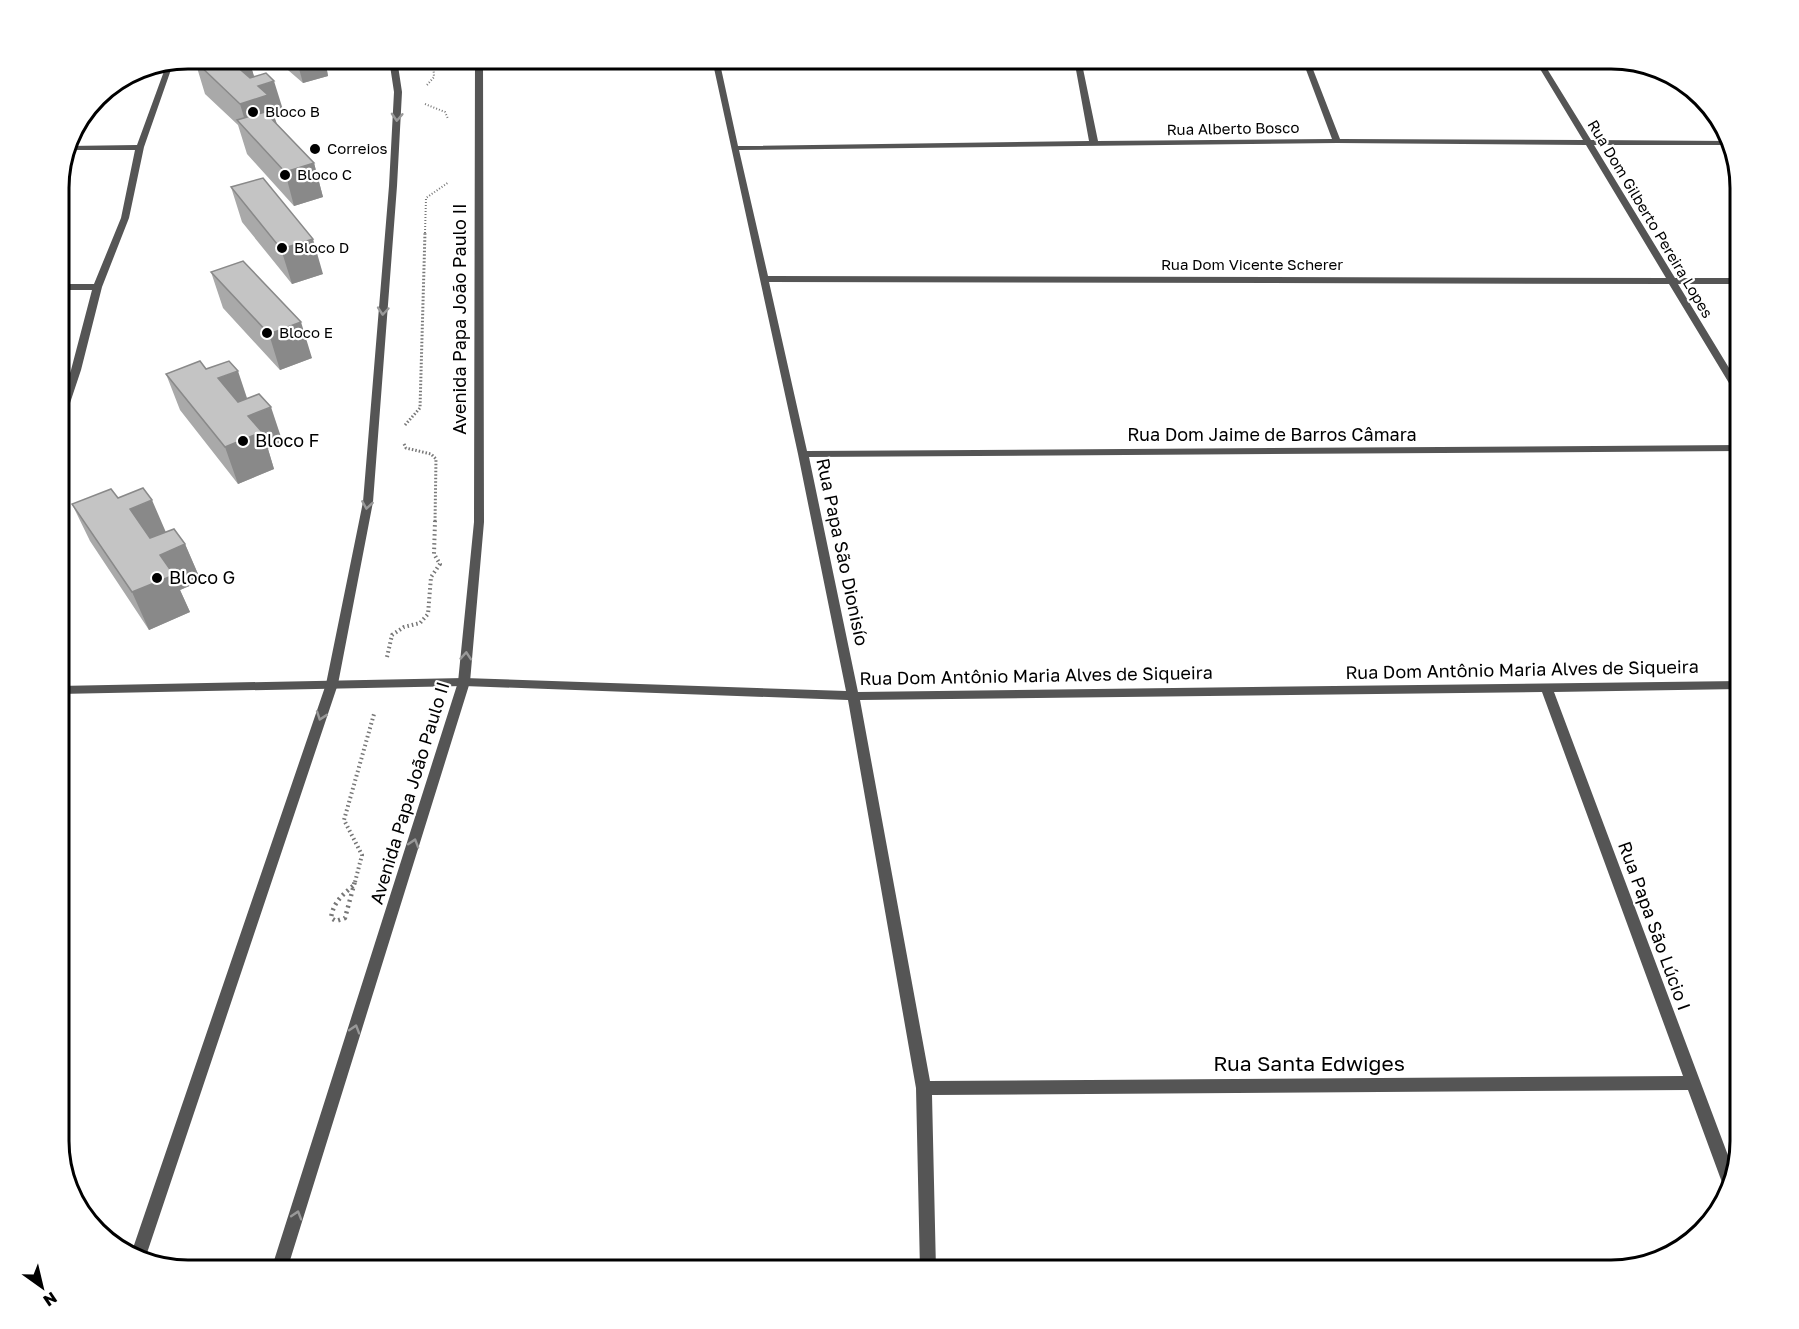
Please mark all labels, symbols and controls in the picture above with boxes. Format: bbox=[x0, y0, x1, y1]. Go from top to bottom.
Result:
place label: Bloco B bbox=[265, 102, 320, 120]
marker: Bloco B bbox=[246, 105, 260, 119]
one-way arrow bbox=[390, 112, 403, 121]
street label: Rua Dom Gilberto Pereira Lopes bbox=[1584, 116, 1717, 321]
street label: Rua Alberto Bosco bbox=[1166, 118, 1300, 138]
place label: Correios bbox=[327, 139, 387, 157]
marker: Correios bbox=[308, 142, 322, 156]
place label: Bloco C bbox=[297, 165, 352, 183]
marker: Bloco C bbox=[278, 168, 292, 182]
street label: Avenida Papa João Paulo II bbox=[448, 203, 470, 435]
place label: Bloco D bbox=[294, 238, 349, 256]
marker: Bloco D bbox=[275, 241, 289, 255]
street label: Rua Dom Vicente Scherer bbox=[1161, 255, 1343, 273]
one-way arrow bbox=[377, 307, 390, 316]
place label: Bloco E bbox=[279, 323, 333, 341]
marker: Bloco E bbox=[260, 326, 274, 340]
street label: Rua Dom Jaime de Barros Câmara bbox=[1127, 423, 1417, 445]
place label: Bloco F bbox=[255, 429, 319, 451]
marker: Bloco F bbox=[236, 434, 250, 448]
street label: Rua Papa São Dionisío bbox=[812, 456, 874, 648]
one-way arrow bbox=[361, 501, 373, 510]
place label: Bloco G bbox=[169, 566, 235, 588]
marker: Bloco G bbox=[150, 571, 164, 585]
one-way arrow bbox=[460, 651, 473, 660]
street label: Rua Dom Antônio Maria Alves de Siqueira bbox=[1345, 655, 1699, 683]
street label: Rua Dom Antônio Maria Alves de Siqueira bbox=[859, 661, 1213, 689]
street label: Avenida Papa João Paulo II bbox=[365, 679, 453, 907]
one-way arrow bbox=[316, 710, 329, 721]
one-way arrow bbox=[407, 838, 419, 849]
street label: Rua Papa São Lúcio I bbox=[1614, 838, 1696, 1013]
one-way arrow bbox=[348, 1024, 360, 1035]
street label: Rua Santa Edwiges bbox=[1213, 1050, 1405, 1076]
one-way arrow bbox=[289, 1210, 302, 1221]
north arrow bbox=[12, 1257, 72, 1317]
text: N bbox=[40, 1288, 61, 1311]

